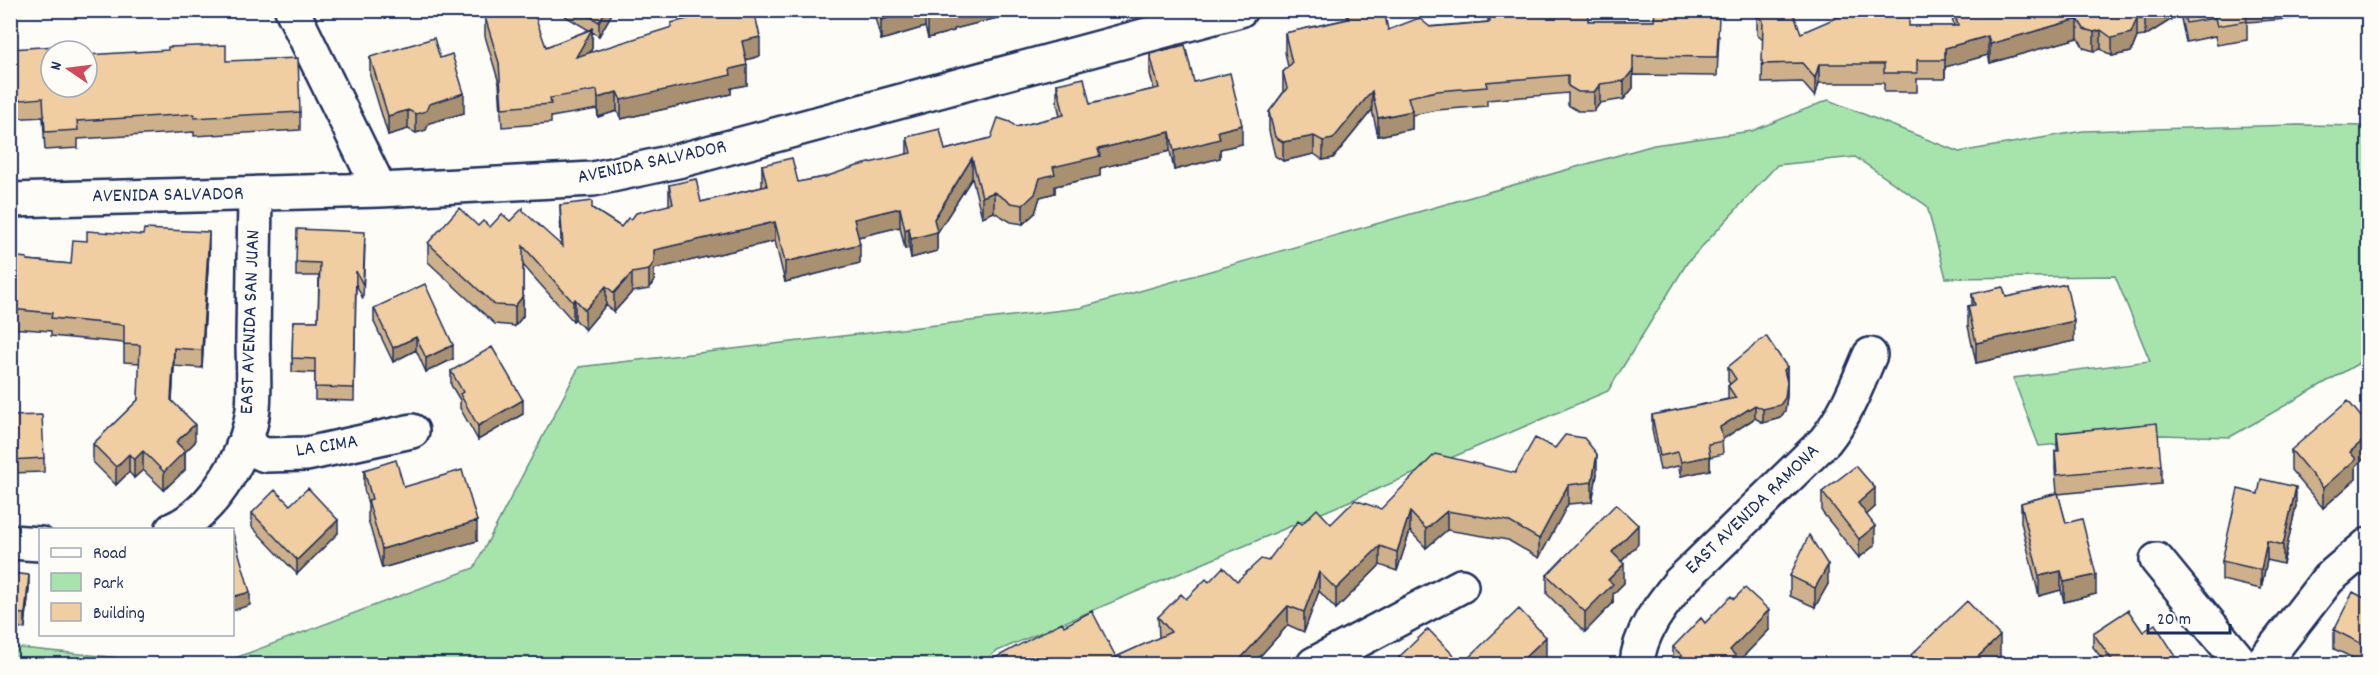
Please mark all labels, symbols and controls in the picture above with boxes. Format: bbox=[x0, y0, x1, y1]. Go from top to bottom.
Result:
north arrow bbox=[39, 39, 99, 99]
text: N bbox=[45, 59, 69, 73]
street label: AVENIDA SALVADOR bbox=[575, 134, 729, 192]
street label: AVENIDA SALVADOR bbox=[92, 181, 244, 211]
street label: EAST AVENIDA SAN JUAN bbox=[234, 229, 268, 415]
street label: LA CIMA bbox=[294, 428, 360, 466]
street label: EAST AVENIDA RAMONA bbox=[1679, 438, 1827, 582]
legend bbox=[39, 528, 234, 636]
text: Road bbox=[93, 542, 127, 567]
text: Park bbox=[93, 572, 124, 597]
scale bar bbox=[2148, 597, 2230, 635]
text: Building bbox=[93, 602, 145, 627]
text: 20 m bbox=[2157, 608, 2191, 633]

